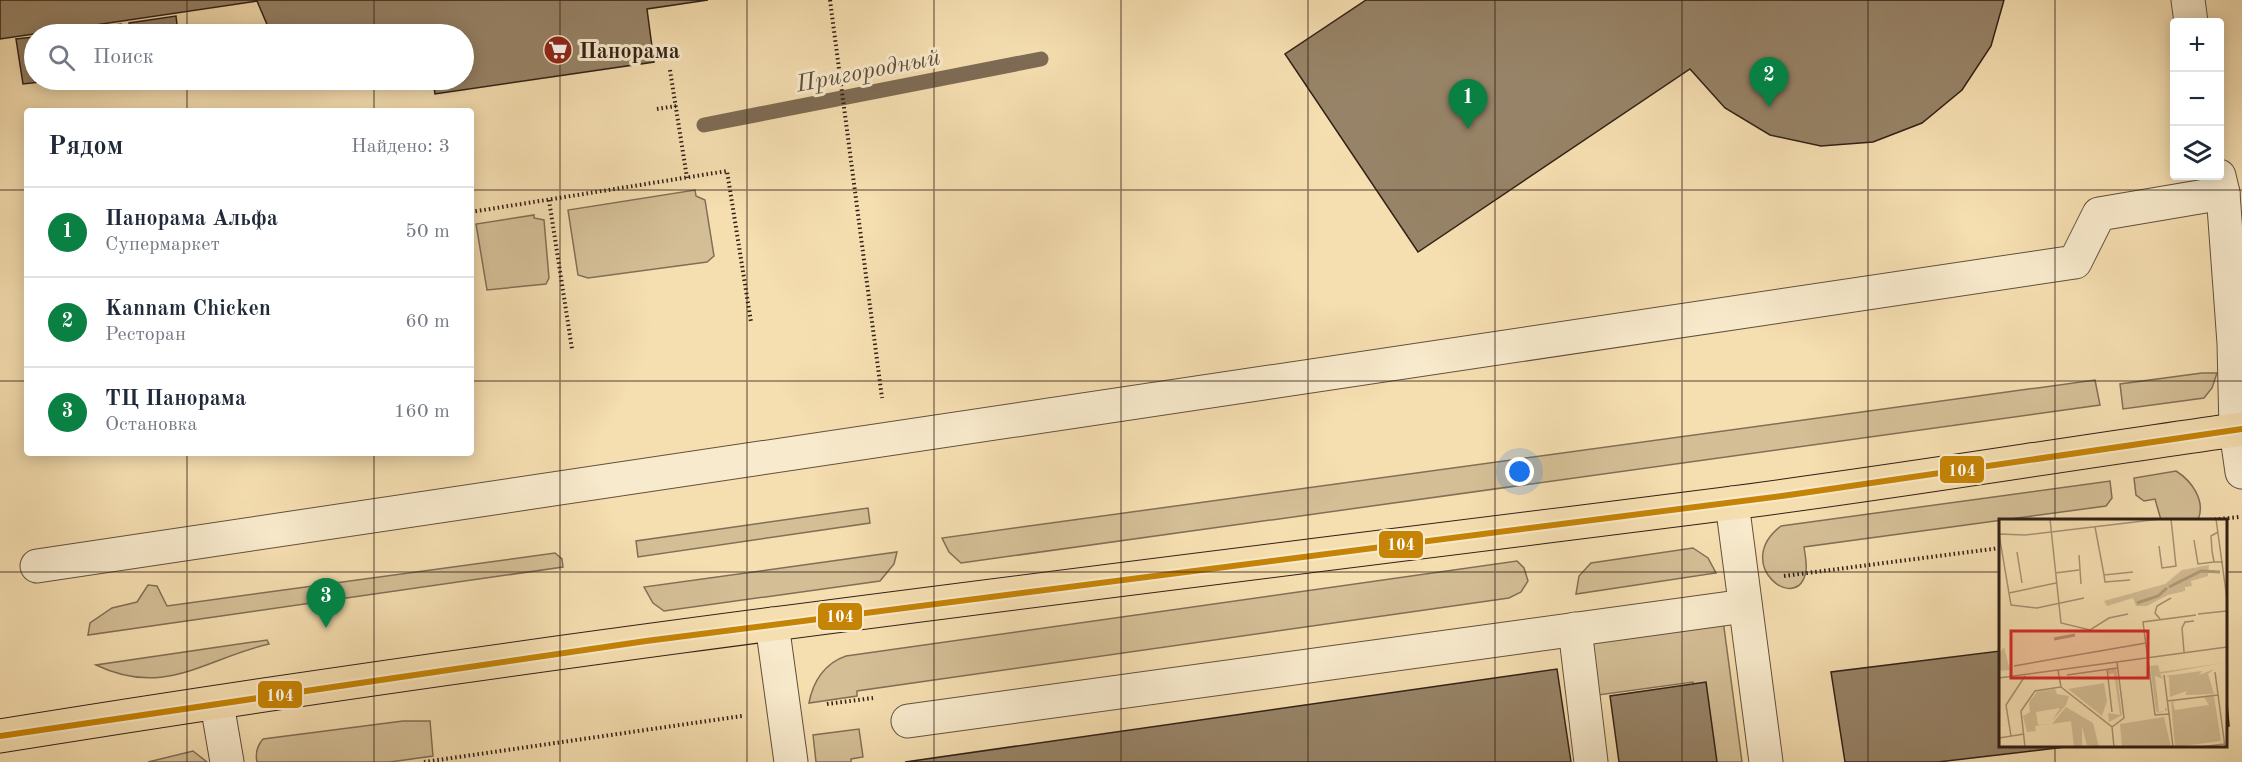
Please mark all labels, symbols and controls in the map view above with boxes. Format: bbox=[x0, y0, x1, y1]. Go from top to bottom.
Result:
map controls bbox=[2170, 18, 2224, 180]
button: + bbox=[2170, 18, 2224, 72]
search box bbox=[24, 24, 474, 90]
supermarket icon: Панорама bbox=[542, 34, 574, 66]
icon: search bbox=[45, 41, 78, 74]
place label: Панорама bbox=[579, 41, 680, 63]
text: Поиск bbox=[93, 46, 154, 68]
water label: Пригородный bbox=[793, 46, 943, 98]
pin: 2 bbox=[1750, 57, 1788, 107]
button: − bbox=[2170, 72, 2224, 126]
pin: 1 bbox=[1448, 80, 1488, 129]
button: layers bbox=[2170, 126, 2224, 180]
text: Рядом bbox=[48, 134, 123, 160]
text: Найдено: 3 bbox=[351, 137, 450, 157]
text: Панорама Альфа bbox=[105, 208, 278, 230]
text: 1 bbox=[62, 222, 73, 242]
text: 50 m bbox=[405, 222, 450, 242]
text: Супермаркет bbox=[105, 235, 220, 255]
text: Kannam Chicken bbox=[105, 298, 271, 320]
text: 2 bbox=[62, 312, 73, 332]
text: 60 m bbox=[405, 312, 450, 332]
text: Ресторан bbox=[105, 325, 186, 345]
text: ТЦ Панорама bbox=[105, 388, 246, 410]
text: 3 bbox=[62, 402, 73, 422]
text: 160 m bbox=[394, 402, 450, 422]
text: Остановка bbox=[105, 415, 197, 435]
line badge: 104 bbox=[1939, 455, 1985, 484]
your location bbox=[1505, 457, 1534, 486]
text: 104 bbox=[1948, 464, 1976, 480]
inset map bbox=[1999, 519, 2227, 747]
line badge: 104 bbox=[1378, 530, 1424, 559]
text: 104 bbox=[1387, 538, 1415, 554]
pin: 3 bbox=[306, 578, 346, 628]
line badge: 104 bbox=[817, 602, 863, 631]
text: 104 bbox=[826, 610, 854, 626]
line badge: 104 bbox=[257, 680, 303, 709]
text: 104 bbox=[266, 689, 294, 705]

